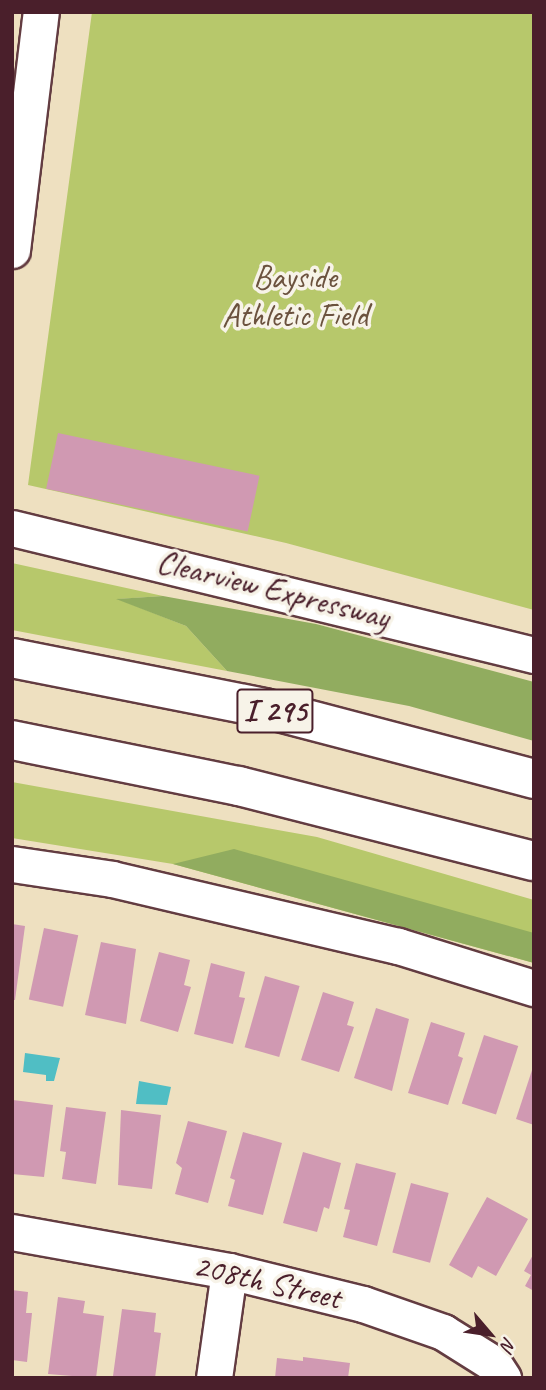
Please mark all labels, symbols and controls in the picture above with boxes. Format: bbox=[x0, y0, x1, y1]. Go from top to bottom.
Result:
park label: Bayside Athletic Field bbox=[222, 258, 368, 336]
street label: Clearview Expressway bbox=[153, 542, 393, 638]
road number: I 295 bbox=[235, 682, 315, 740]
street label: 208th Street bbox=[189, 1246, 345, 1318]
north arrow bbox=[455, 1299, 525, 1369]
text: N bbox=[495, 1333, 522, 1355]

